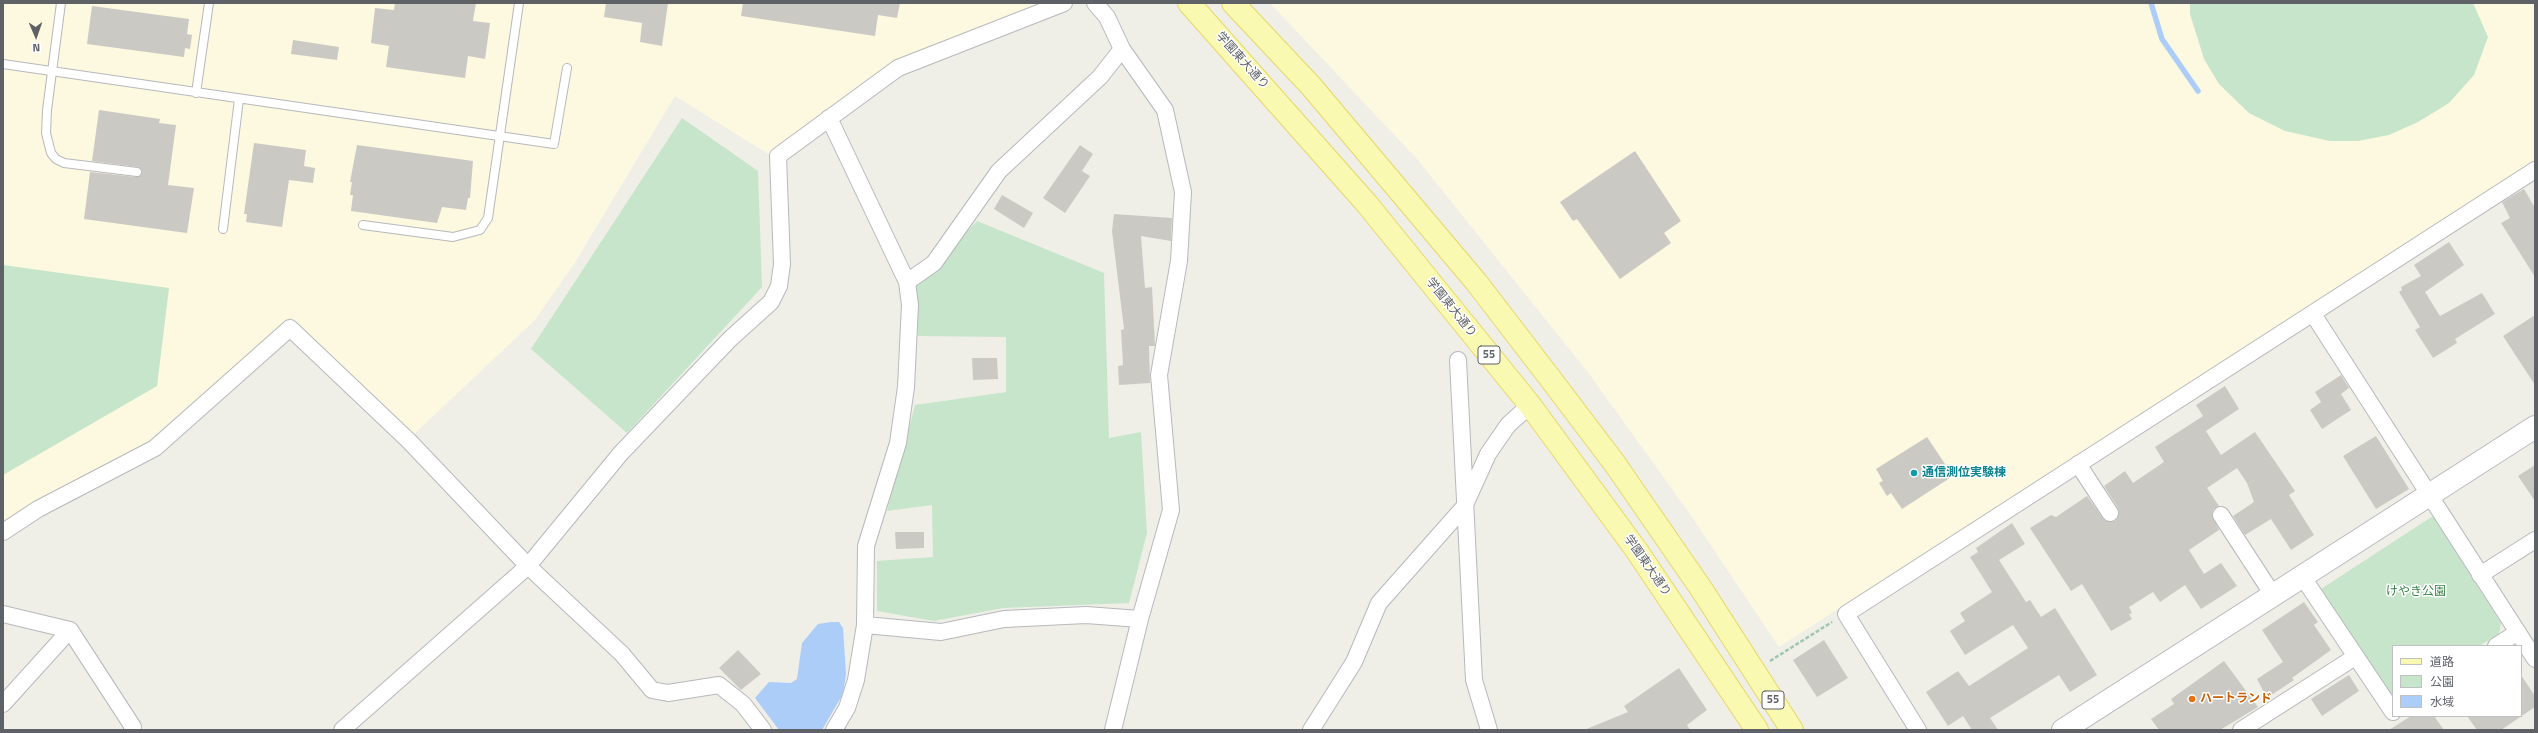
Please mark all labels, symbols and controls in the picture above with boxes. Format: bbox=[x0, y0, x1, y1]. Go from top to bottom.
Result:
north arrow bbox=[16, 16, 56, 56]
street label: 学園東大通り bbox=[1213, 29, 1271, 93]
text: N bbox=[32, 40, 41, 56]
street label: 学園東大通り bbox=[1423, 275, 1479, 341]
road number: 55 bbox=[1478, 346, 1500, 364]
place label: 通信測位実験棟 bbox=[1922, 466, 2006, 480]
marker: 通信測位実験棟 bbox=[1909, 468, 1919, 478]
street label: 学園東大通り bbox=[1620, 532, 1674, 600]
park label: けやき公園 bbox=[2386, 585, 2446, 599]
legend bbox=[2392, 645, 2522, 717]
text: 道路 bbox=[2430, 652, 2454, 671]
text: 公園 bbox=[2430, 672, 2454, 691]
road number: 55 bbox=[1762, 691, 1784, 709]
place label: ハートランド bbox=[2200, 692, 2272, 706]
text: 水域 bbox=[2430, 692, 2454, 711]
marker: ハートランド bbox=[2187, 694, 2197, 704]

